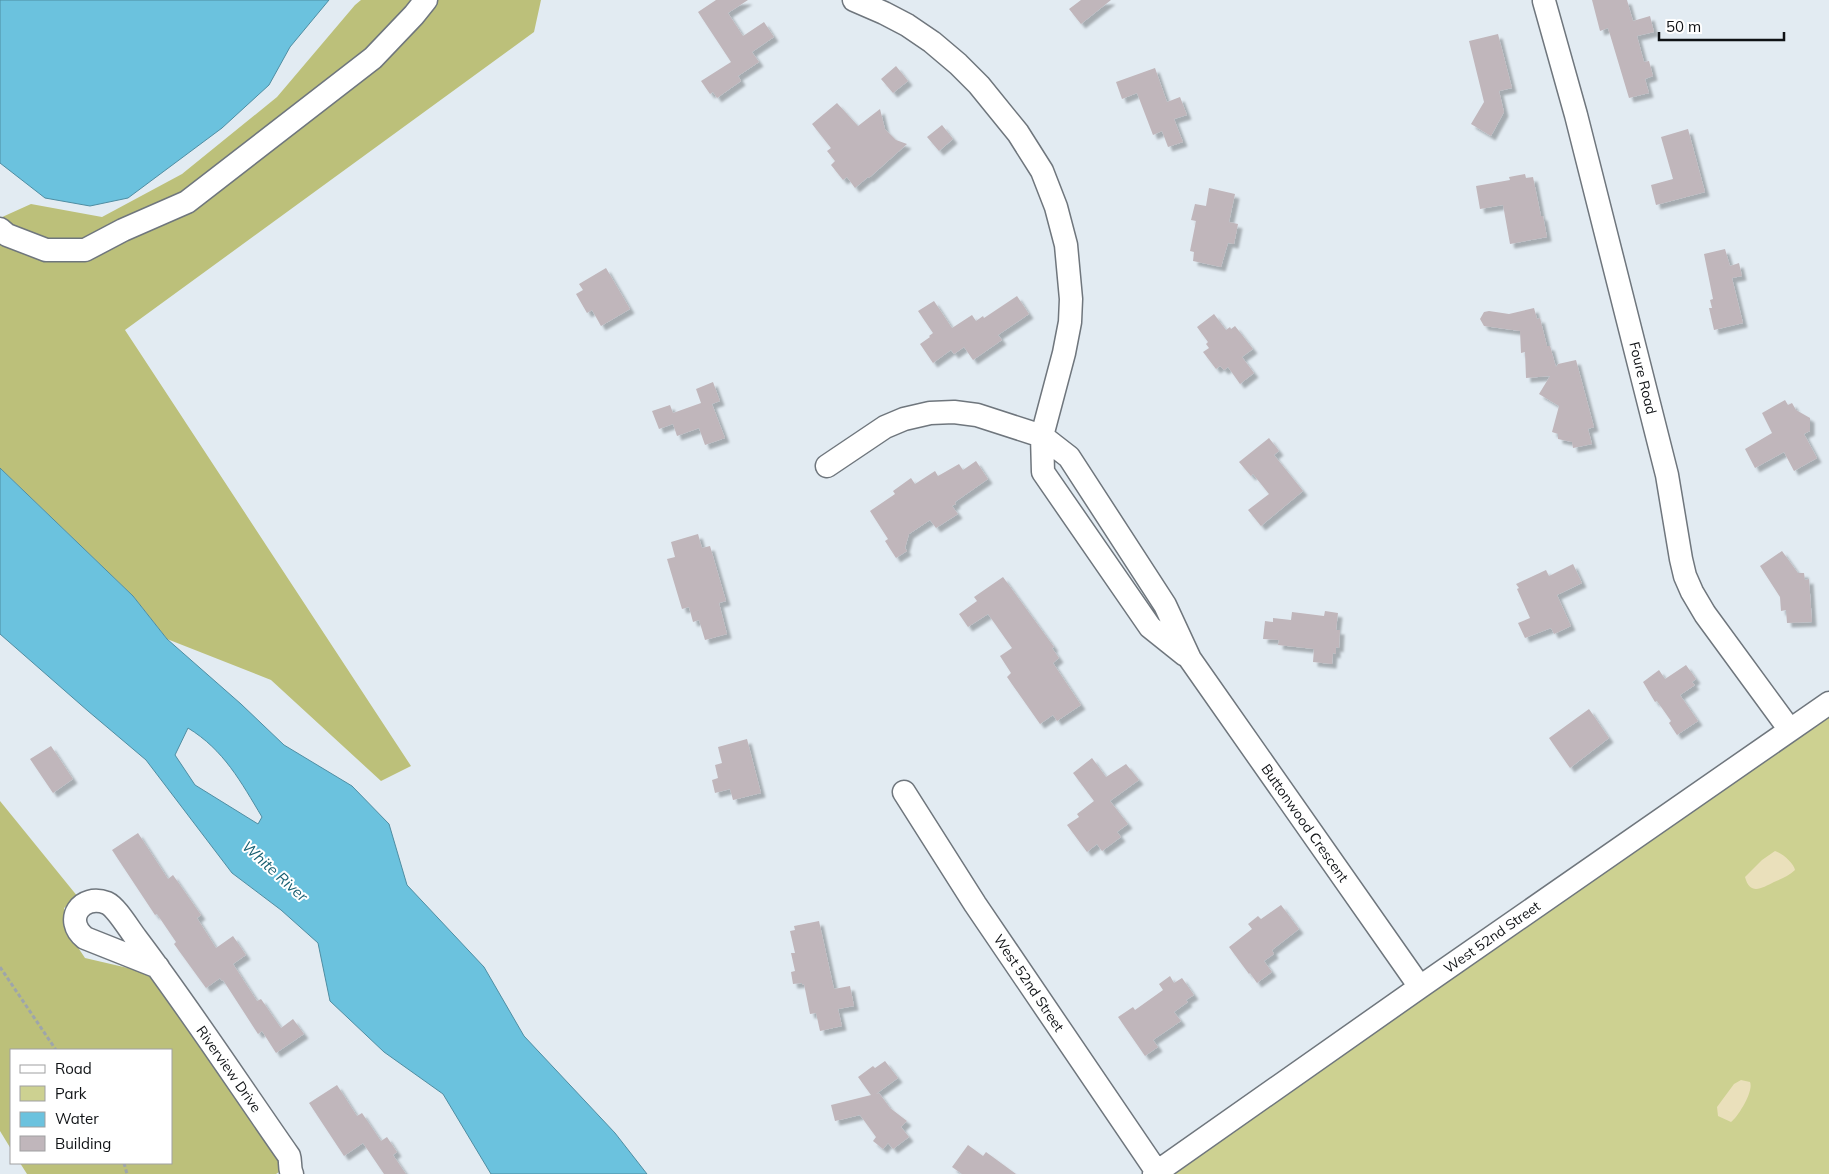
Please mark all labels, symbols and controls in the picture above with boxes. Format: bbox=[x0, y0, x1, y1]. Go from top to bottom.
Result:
scale bar bbox=[1659, 10, 1784, 42]
text: 50 m bbox=[1666, 17, 1701, 36]
street label: Foure Road bbox=[1625, 340, 1661, 416]
street label: Buttonwood Crescent bbox=[1257, 760, 1353, 886]
water label: White River bbox=[238, 837, 312, 906]
street label: West 52nd Street bbox=[1440, 897, 1544, 977]
street label: West 52nd Street bbox=[990, 931, 1068, 1035]
street label: Riverview Drive bbox=[193, 1022, 265, 1116]
legend bbox=[10, 1049, 172, 1164]
text: Road bbox=[55, 1059, 92, 1078]
text: Park bbox=[55, 1084, 87, 1103]
text: Water bbox=[55, 1109, 99, 1128]
text: Building bbox=[55, 1134, 111, 1153]

